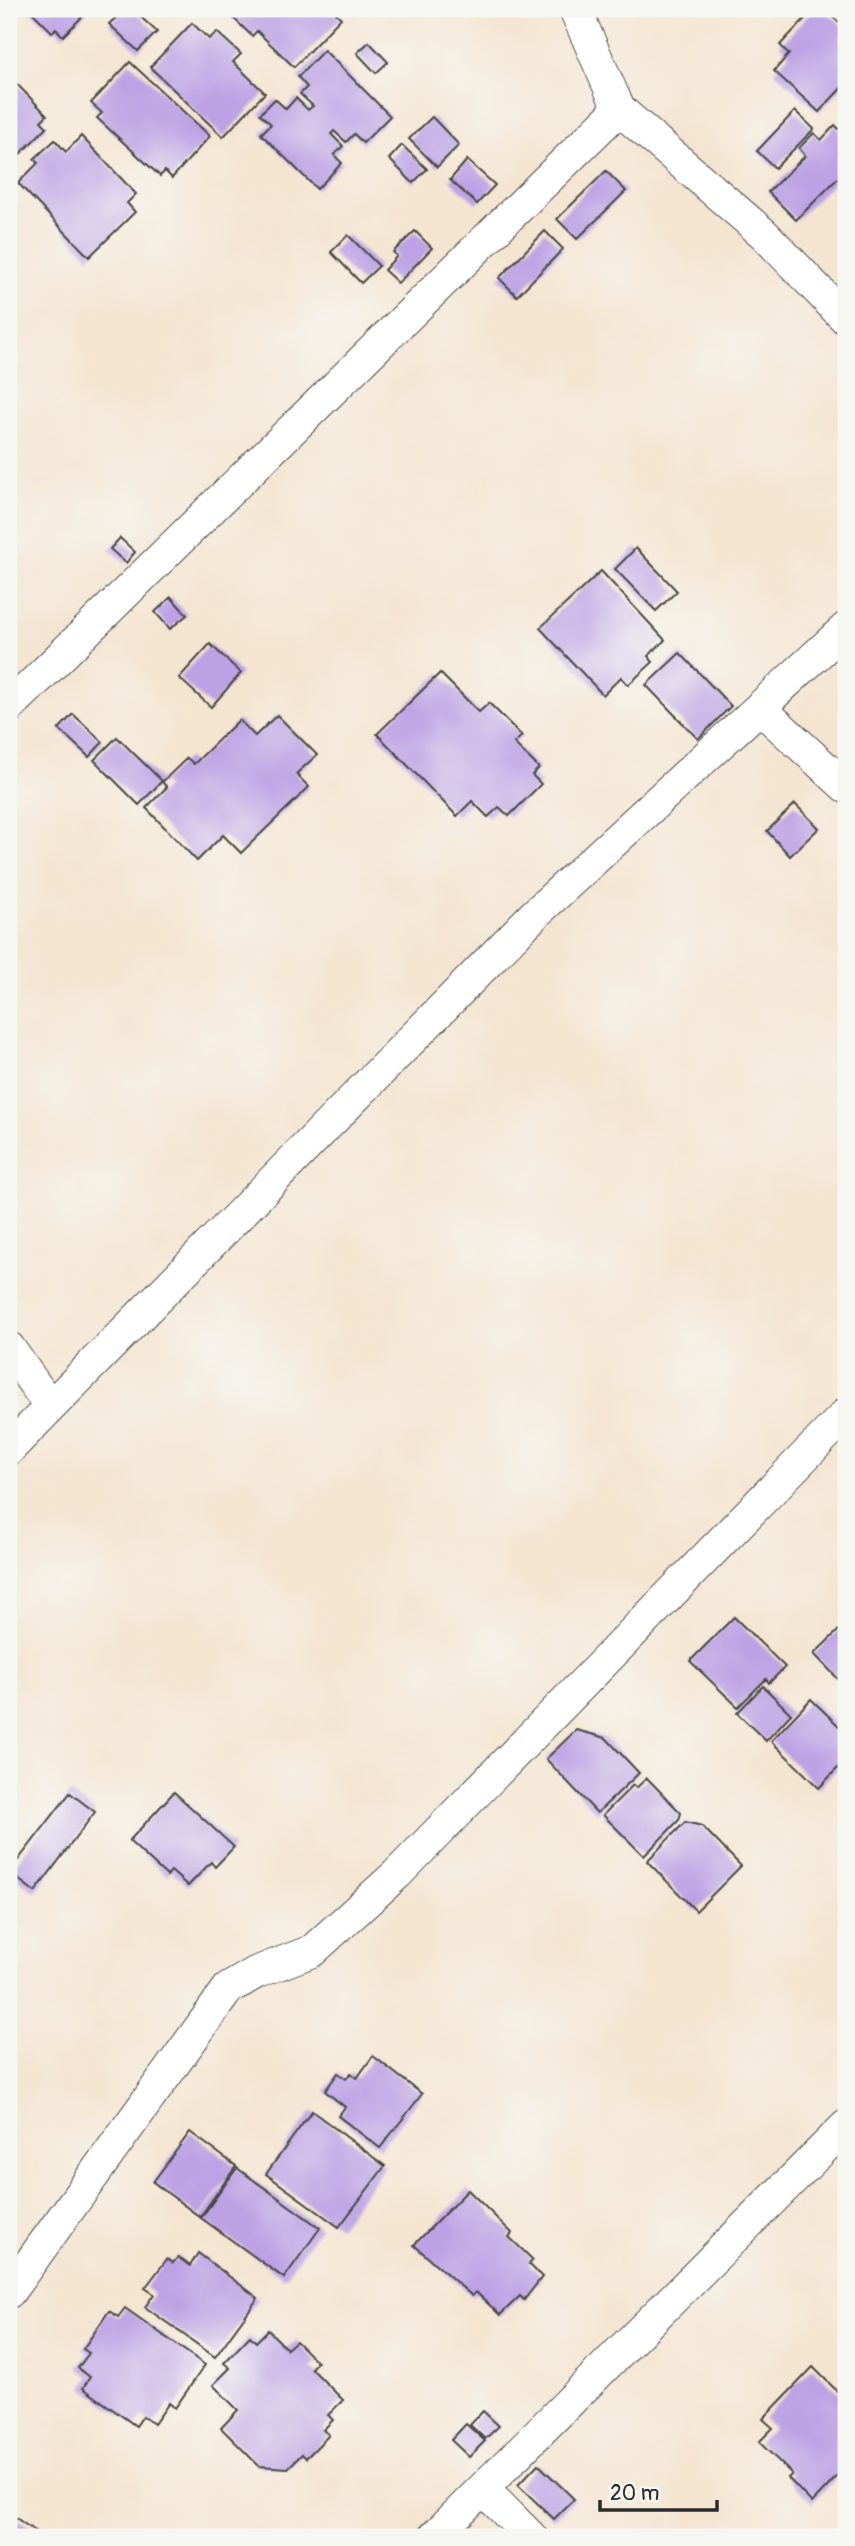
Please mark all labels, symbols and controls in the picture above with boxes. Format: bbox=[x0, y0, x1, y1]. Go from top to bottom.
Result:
scale bar bbox=[600, 2469, 717, 2513]
text: 20 m bbox=[610, 2480, 659, 2507]

